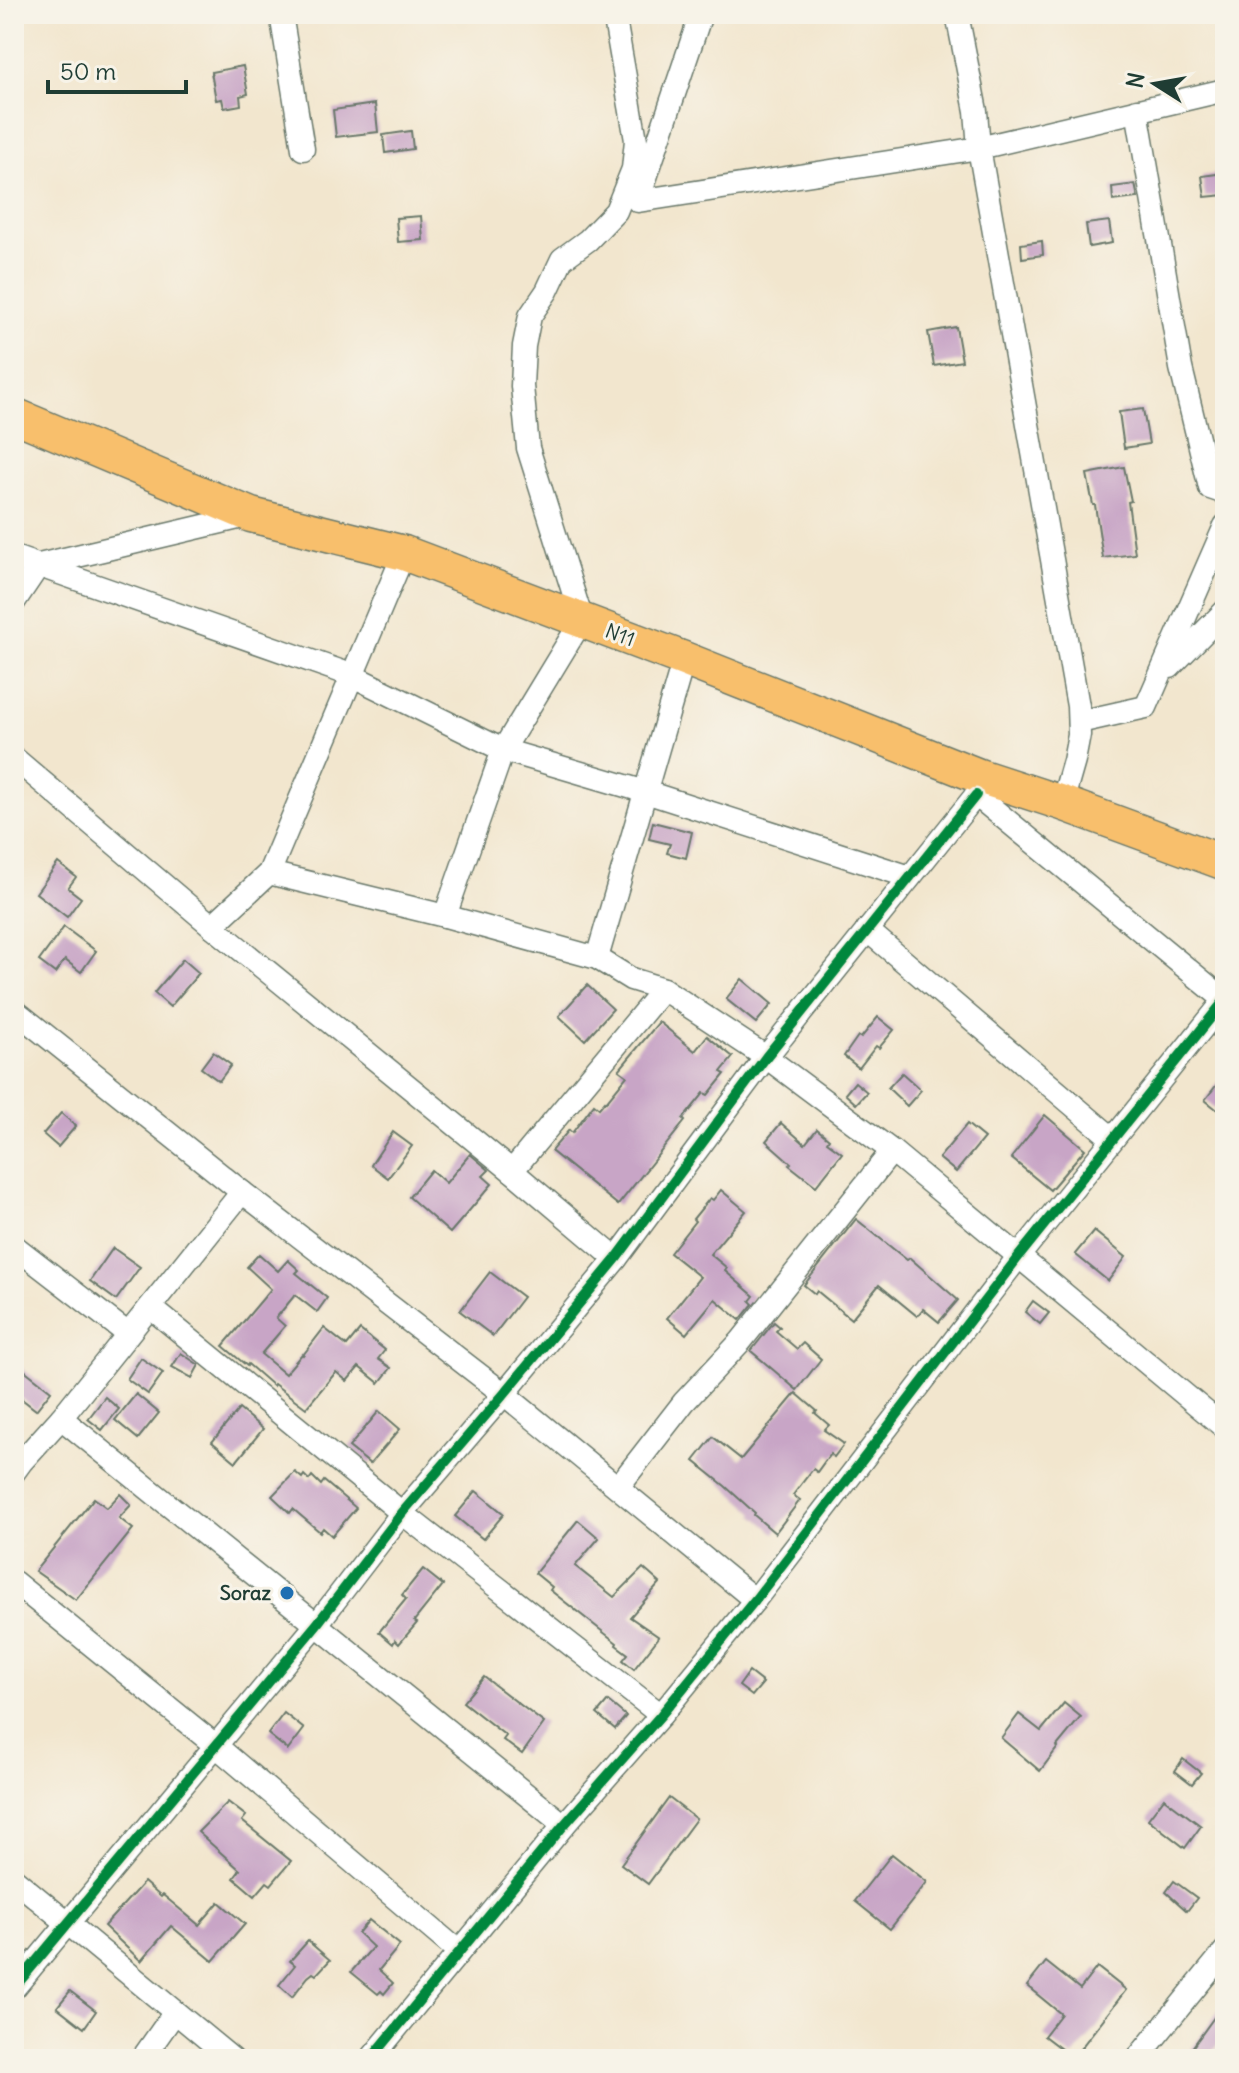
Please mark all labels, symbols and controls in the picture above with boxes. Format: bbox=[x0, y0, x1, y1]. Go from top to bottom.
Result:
scale bar bbox=[48, 44, 186, 94]
north arrow bbox=[1115, 44, 1195, 124]
text: 50 m bbox=[60, 56, 116, 86]
text: N bbox=[1120, 70, 1151, 90]
street label: N11 bbox=[602, 618, 639, 652]
place label: Soraz bbox=[220, 1580, 271, 1605]
marker: Soraz bbox=[278, 1584, 296, 1602]

